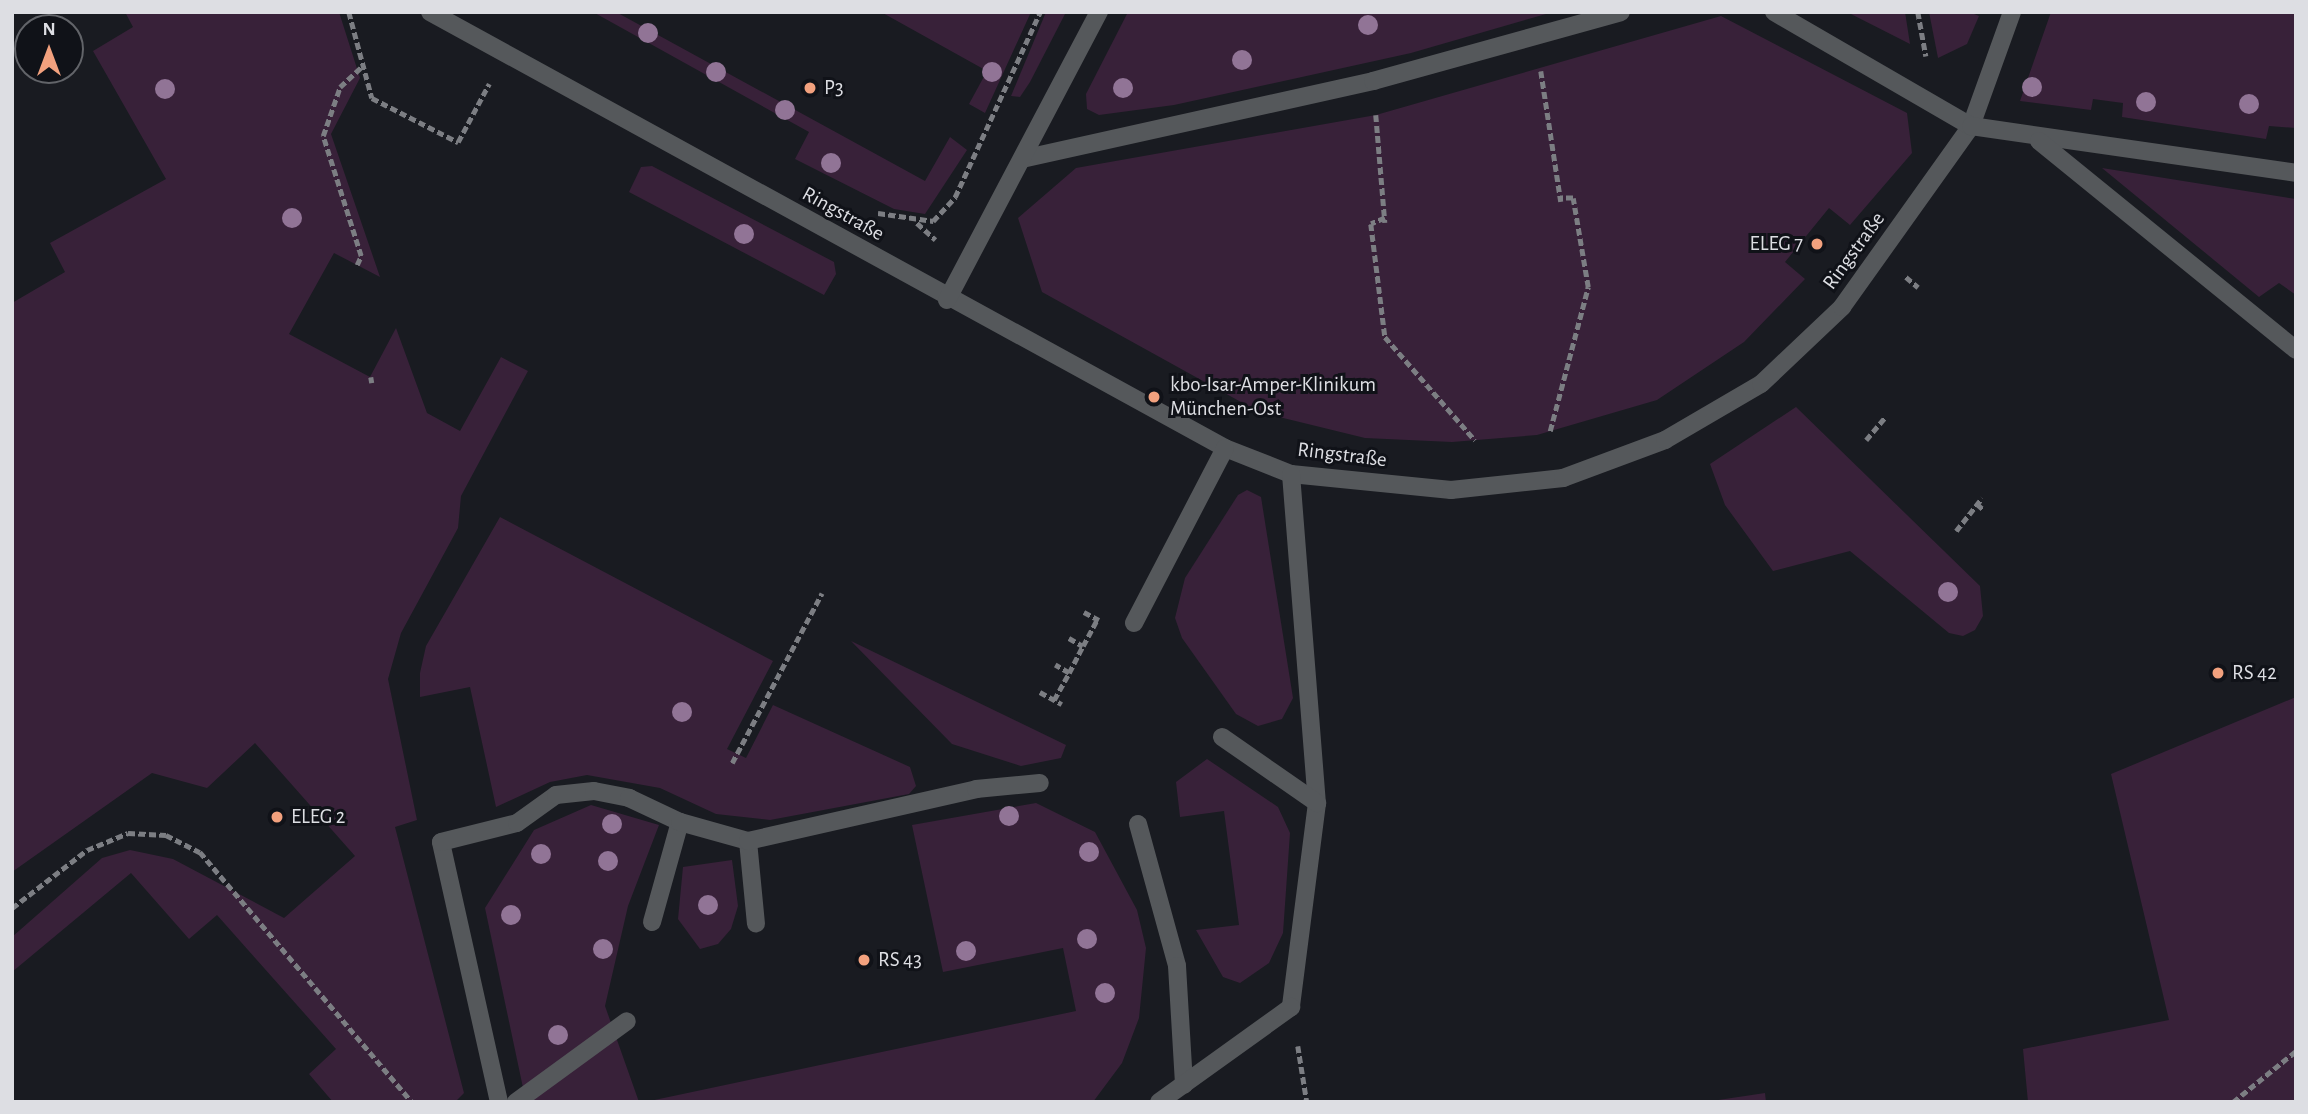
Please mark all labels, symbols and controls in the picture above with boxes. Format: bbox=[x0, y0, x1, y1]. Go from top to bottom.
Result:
north arrow bbox=[14, 14, 84, 84]
text: N bbox=[42, 20, 56, 39]
place label: P3 bbox=[824, 75, 844, 101]
marker: P3 bbox=[802, 80, 818, 96]
street label: Ringstraße bbox=[798, 181, 888, 247]
street label: Ringstraße bbox=[1817, 207, 1891, 295]
place label: ELEG 7 bbox=[1750, 231, 1803, 257]
marker: ELEG 7 bbox=[1809, 236, 1825, 252]
place label: kbo-Isar-Amper-Klinikum München-Ost bbox=[1170, 372, 1376, 422]
marker: kbo-Isar-Amper-Klinikum München-Ost bbox=[1144, 387, 1164, 407]
street label: Ringstraße bbox=[1296, 437, 1388, 473]
place label: RS 42 bbox=[2232, 660, 2277, 686]
marker: RS 42 bbox=[2210, 665, 2226, 681]
place label: ELEG 2 bbox=[291, 804, 345, 830]
marker: ELEG 2 bbox=[269, 809, 285, 825]
place label: RS 43 bbox=[878, 947, 922, 973]
marker: RS 43 bbox=[856, 952, 872, 968]

